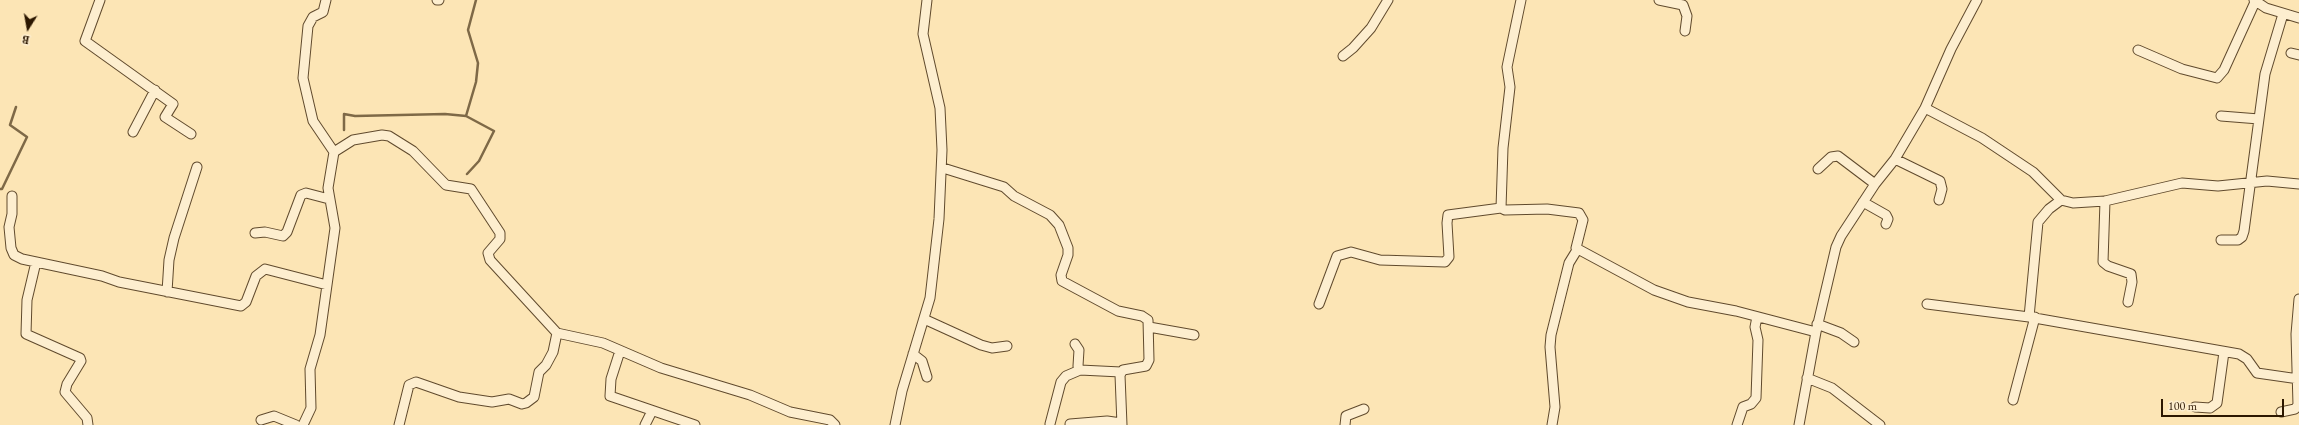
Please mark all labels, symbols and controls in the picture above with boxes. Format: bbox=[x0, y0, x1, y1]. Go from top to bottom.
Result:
north arrow bbox=[8, 8, 48, 48]
text: B bbox=[21, 32, 30, 47]
scale bar bbox=[2163, 391, 2286, 417]
text: 100 m bbox=[2168, 398, 2197, 414]

